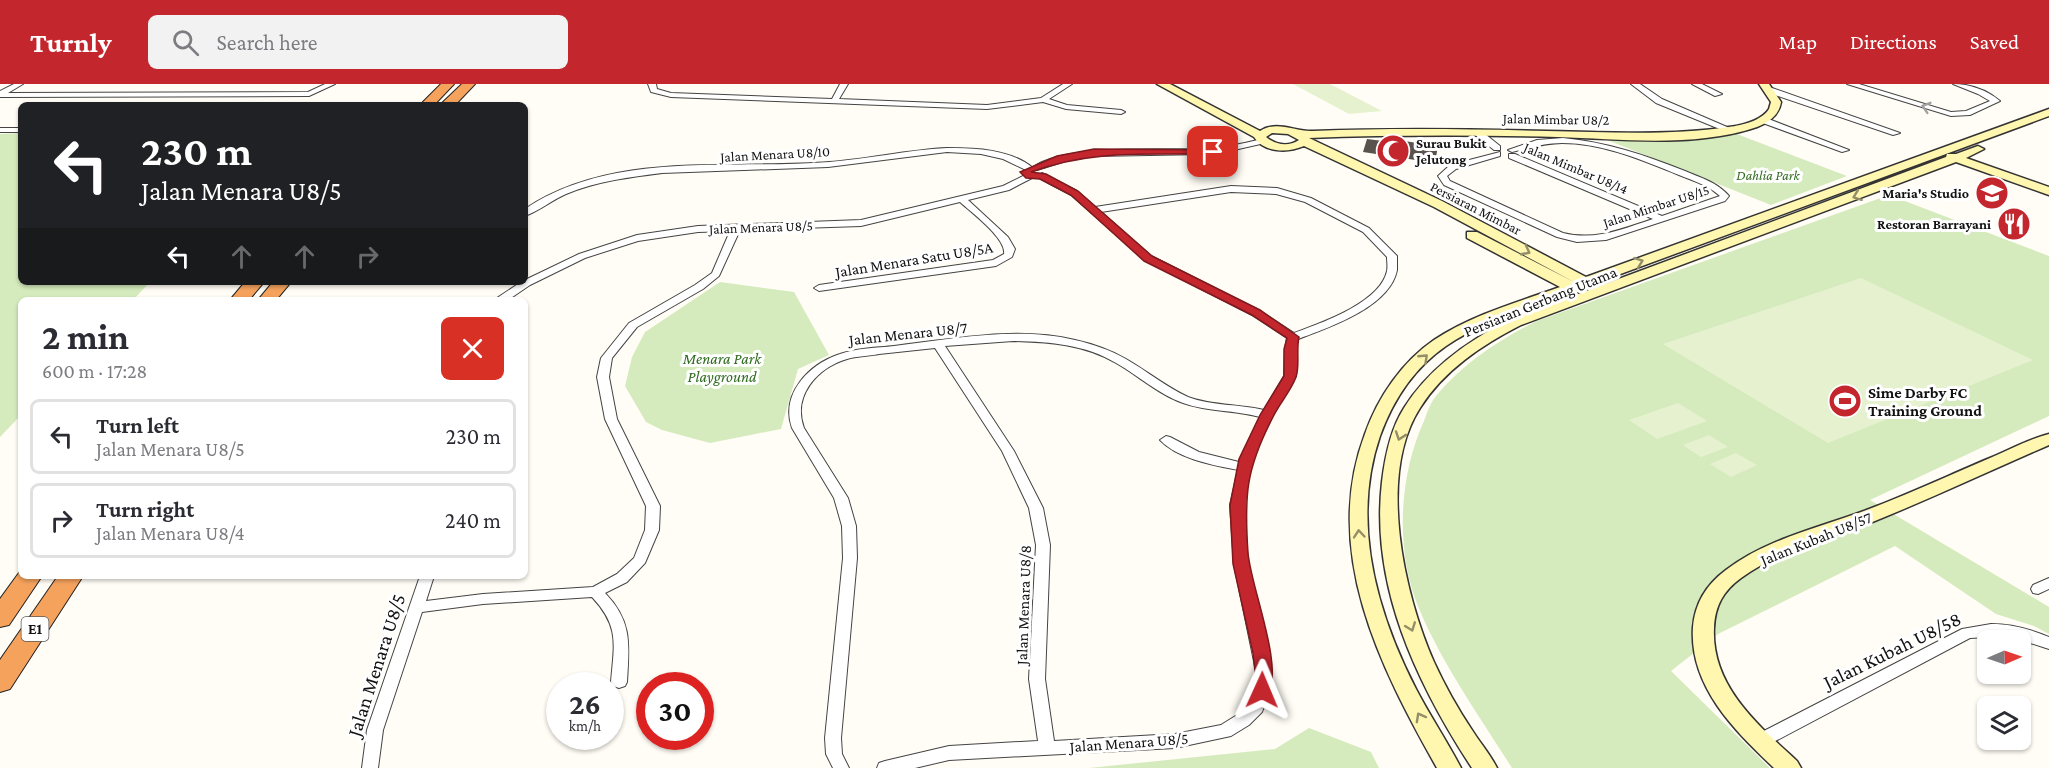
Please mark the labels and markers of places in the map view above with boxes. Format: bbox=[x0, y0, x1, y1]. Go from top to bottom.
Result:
pin bbox=[1187, 126, 1238, 177]
mosque icon: Surau Bukit Jelutong bbox=[1375, 133, 1411, 169]
place label: Surau Bukit Jelutong bbox=[1414, 135, 1488, 167]
school or university icon: Maria's Studio bbox=[1974, 175, 2010, 211]
place label: Maria's Studio bbox=[1882, 185, 1969, 201]
restaurant icon: Restoran Barrayani bbox=[1996, 206, 2032, 242]
place label: Restoran Barrayani bbox=[1877, 216, 1991, 232]
sports icon: Sime Darby FC Training Ground bbox=[1827, 383, 1863, 419]
place label: Sime Darby FC Training Ground bbox=[1868, 384, 1982, 419]

